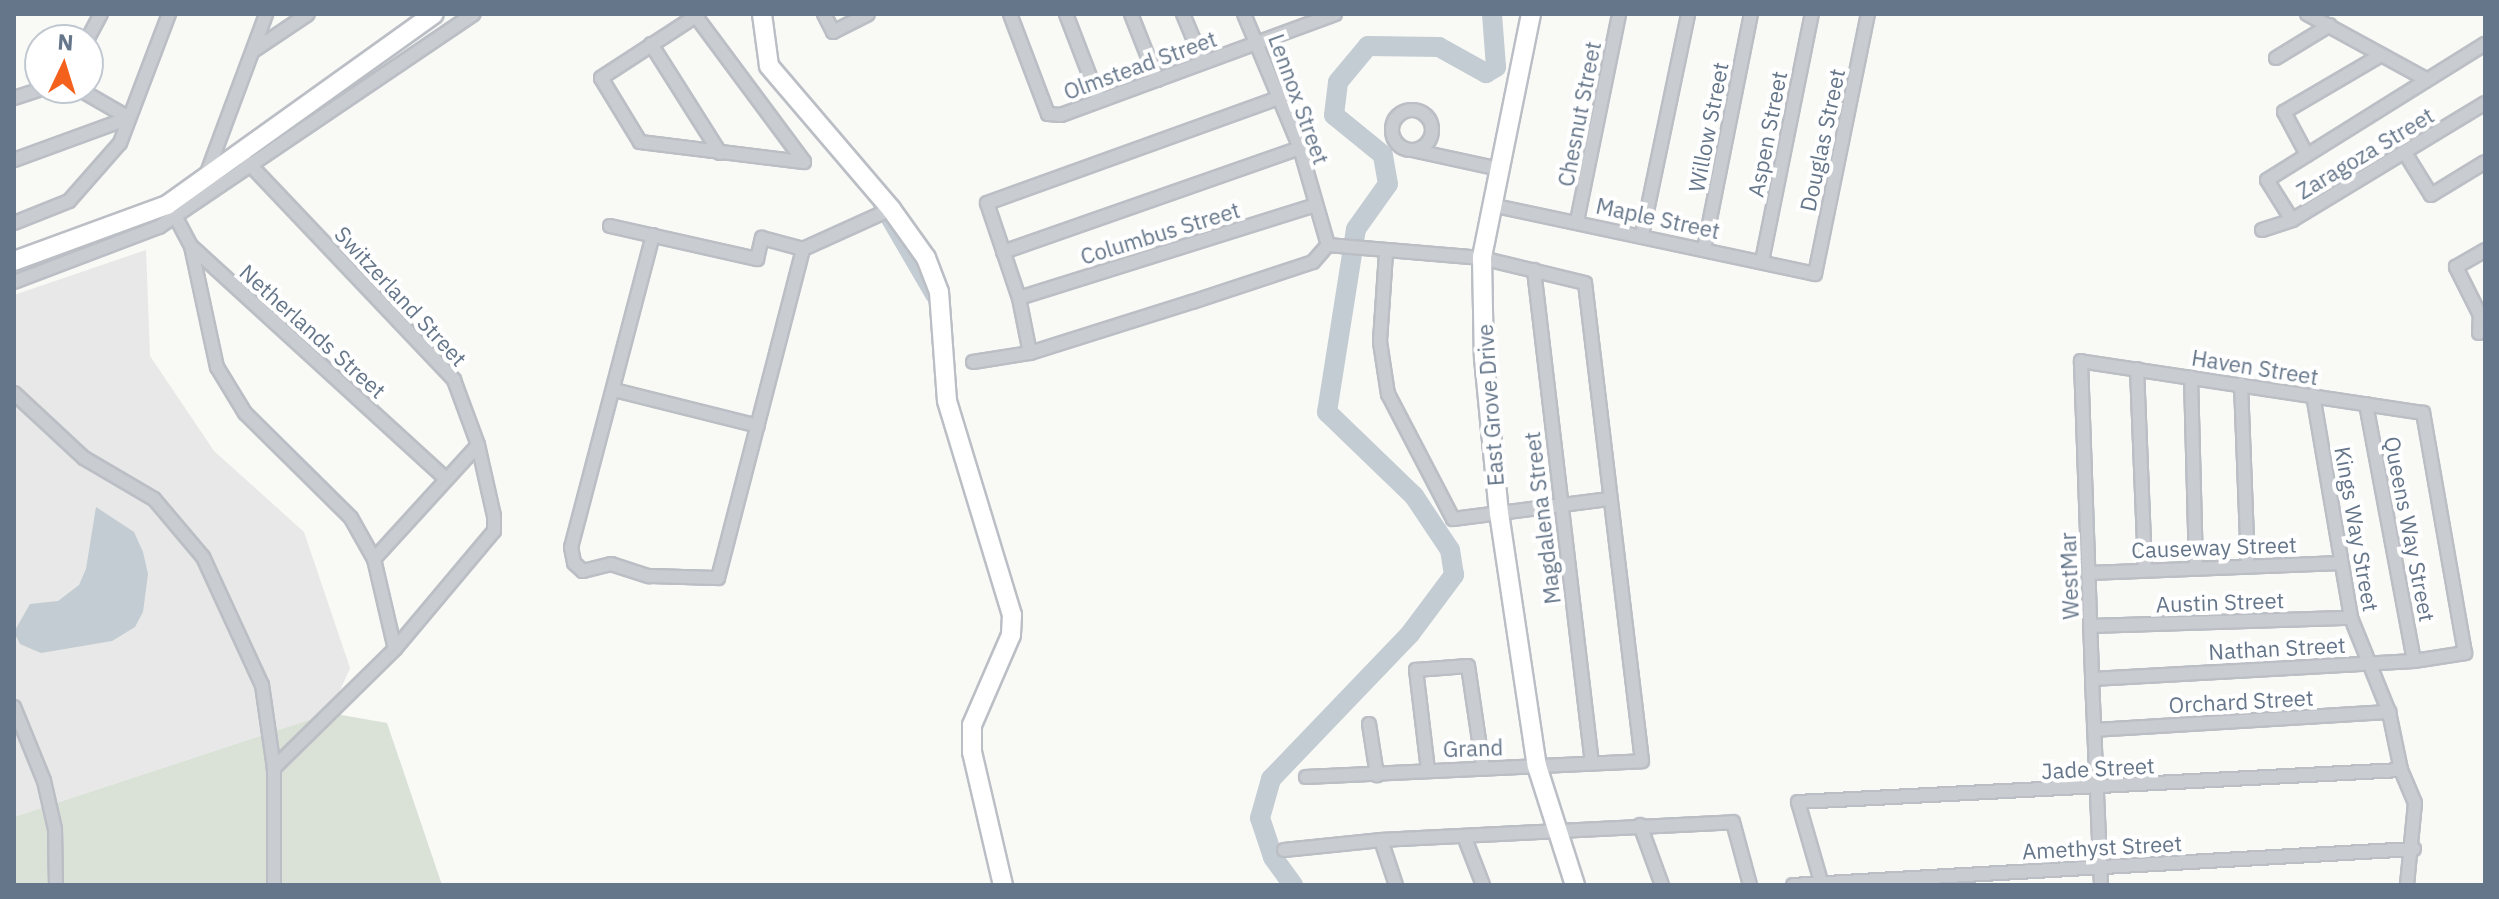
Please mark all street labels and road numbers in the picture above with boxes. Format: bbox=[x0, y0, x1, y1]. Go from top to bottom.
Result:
street label: Olmstead Street bbox=[1060, 25, 1220, 105]
street label: Lennox Street bbox=[1263, 30, 1335, 168]
street label: Chesnut Street bbox=[1552, 39, 1606, 189]
street label: Willow Street bbox=[1682, 60, 1734, 194]
street label: Douglas Street bbox=[1794, 66, 1850, 214]
street label: Aspen Street bbox=[1742, 69, 1792, 199]
street label: Zaragoza Street bbox=[2292, 102, 2438, 204]
street label: Maple Street bbox=[1594, 192, 1722, 244]
street label: Columbus Street bbox=[1077, 196, 1243, 270]
street label: Switzerland Street bbox=[329, 221, 473, 371]
street label: Netherlands Street bbox=[235, 259, 391, 403]
street label: East Grove Drive bbox=[1471, 323, 1509, 487]
street label: Haven Street bbox=[2190, 344, 2320, 390]
street label: Magdalena Street bbox=[1518, 430, 1566, 606]
street label: Queens Way Street bbox=[2379, 434, 2441, 624]
street label: Kings Way Street bbox=[2330, 444, 2384, 614]
street label: Causeway Street bbox=[2131, 531, 2297, 563]
street label: WestMar bbox=[2054, 532, 2084, 620]
street label: Austin Street bbox=[2155, 587, 2285, 617]
street label: Nathan Street bbox=[2208, 631, 2346, 665]
street label: Orchard Street bbox=[2168, 684, 2314, 718]
street label: Grand bbox=[1442, 734, 1504, 762]
street label: Jade Street bbox=[2041, 752, 2155, 784]
street label: Amethyst Street bbox=[2021, 830, 2183, 864]

